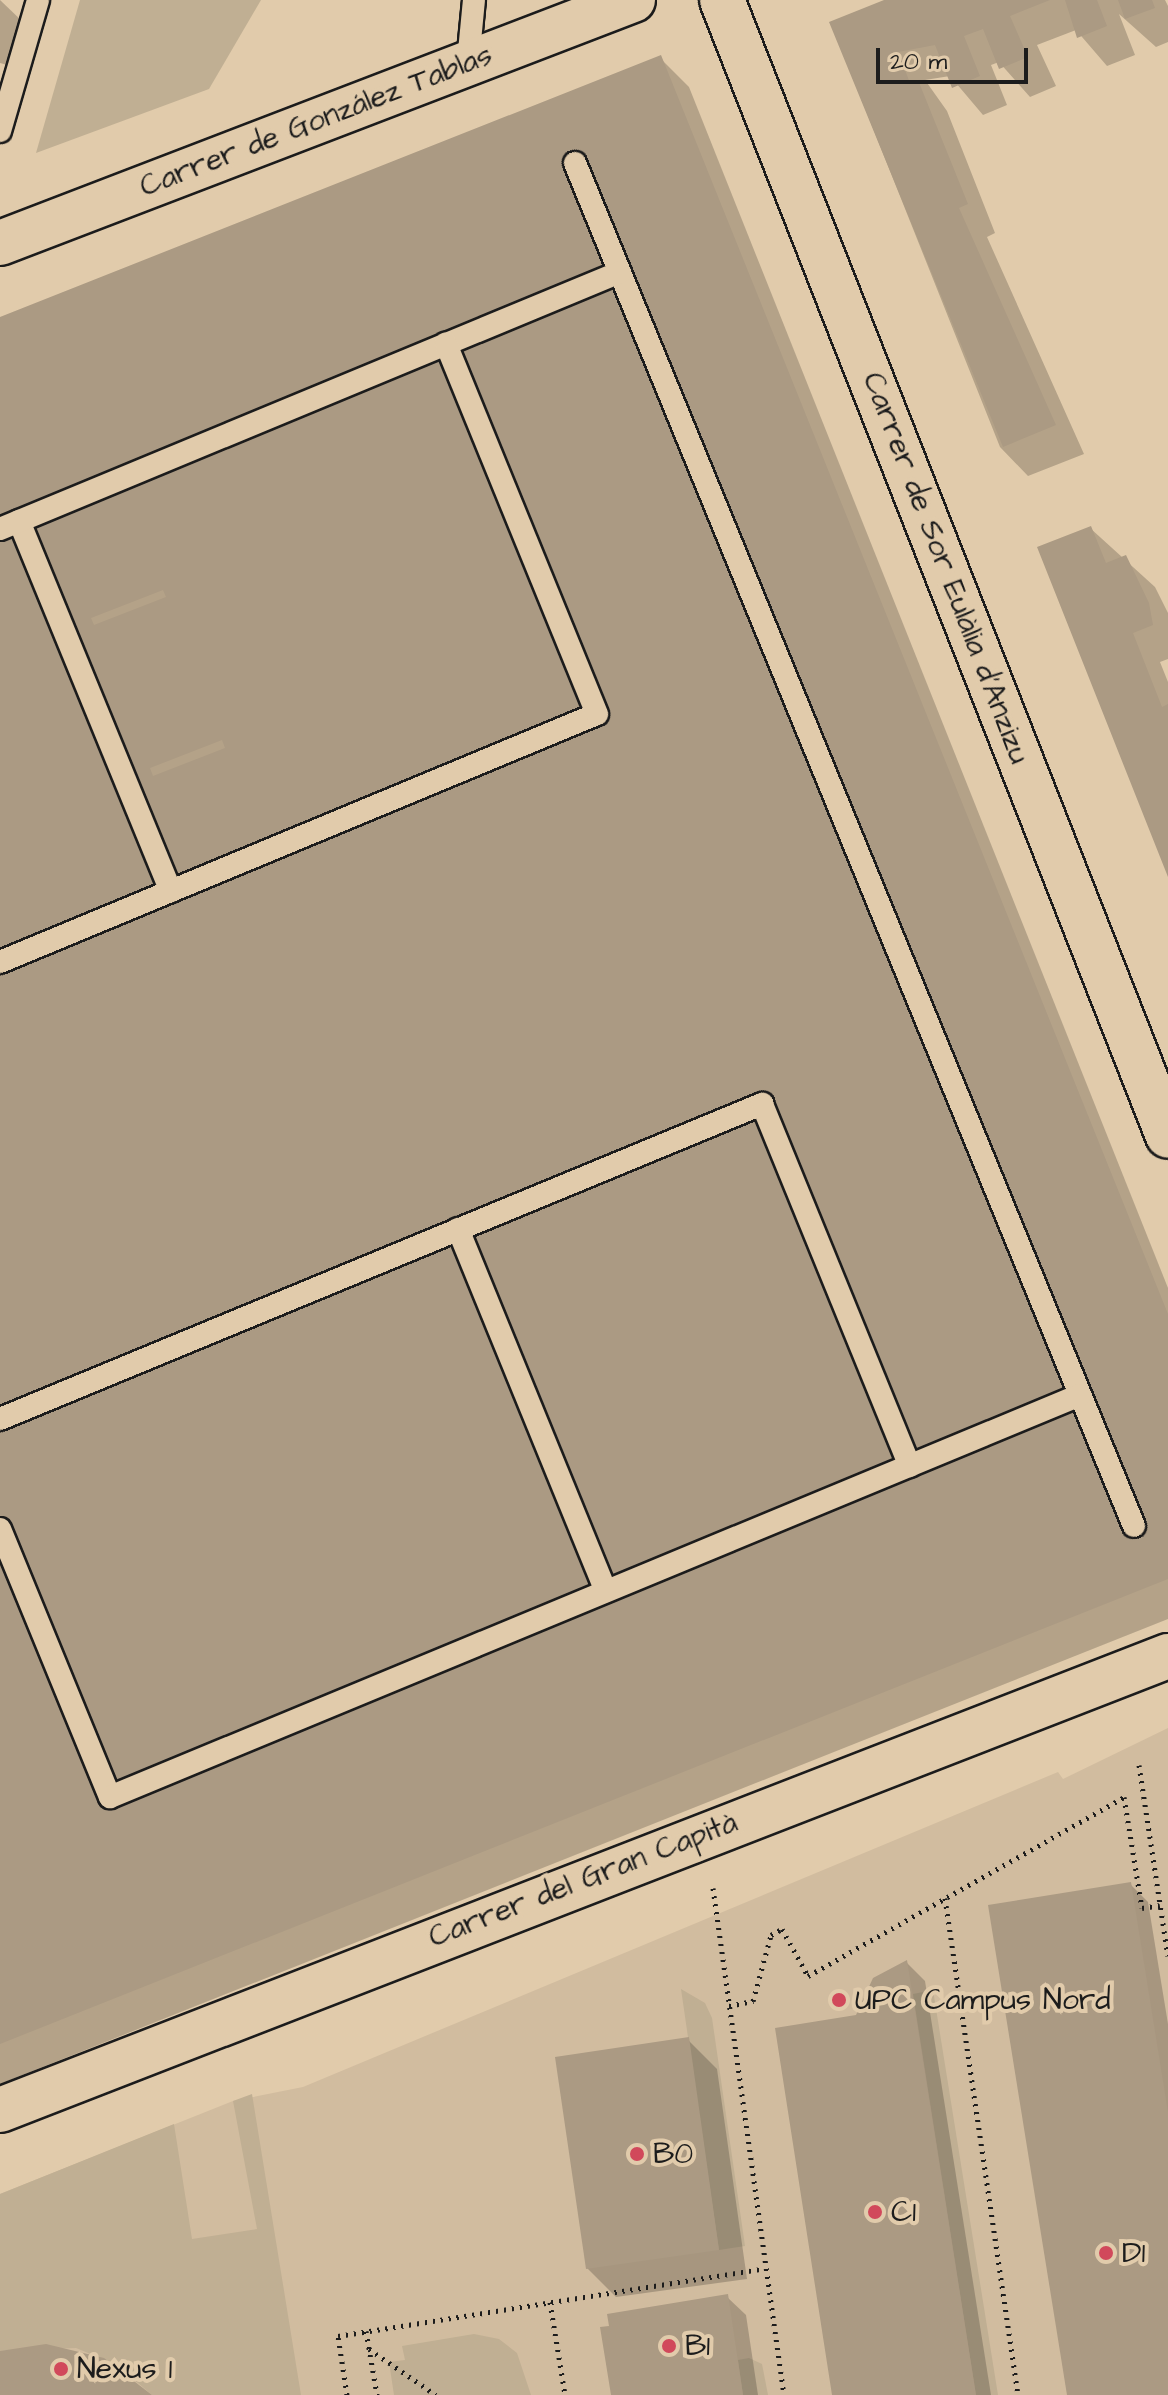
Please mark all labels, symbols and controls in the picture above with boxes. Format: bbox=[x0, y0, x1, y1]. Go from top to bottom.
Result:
scale bar bbox=[880, 32, 1032, 82]
street label: Carrer de González Tablas bbox=[135, 37, 497, 205]
text: 20 m bbox=[890, 45, 947, 79]
street label: Carrer de Sor Eulàlia d'Anzizu bbox=[855, 367, 1037, 769]
street label: Carrer del Gran Capità bbox=[424, 1805, 742, 1955]
place label: UPC Campus Nord bbox=[855, 1982, 1111, 2018]
marker: UPC Campus Nord bbox=[830, 1991, 848, 2009]
place label: B0 bbox=[653, 2136, 693, 2172]
marker: B0 bbox=[628, 2145, 646, 2163]
place label: C1 bbox=[891, 2194, 916, 2230]
marker: C1 bbox=[866, 2203, 884, 2221]
place label: D1 bbox=[1122, 2235, 1145, 2271]
marker: D1 bbox=[1097, 2244, 1115, 2262]
place label: B1 bbox=[685, 2328, 710, 2364]
marker: B1 bbox=[660, 2337, 678, 2355]
place label: Nexus 1 bbox=[77, 2351, 172, 2387]
marker: Nexus 1 bbox=[52, 2360, 70, 2378]

